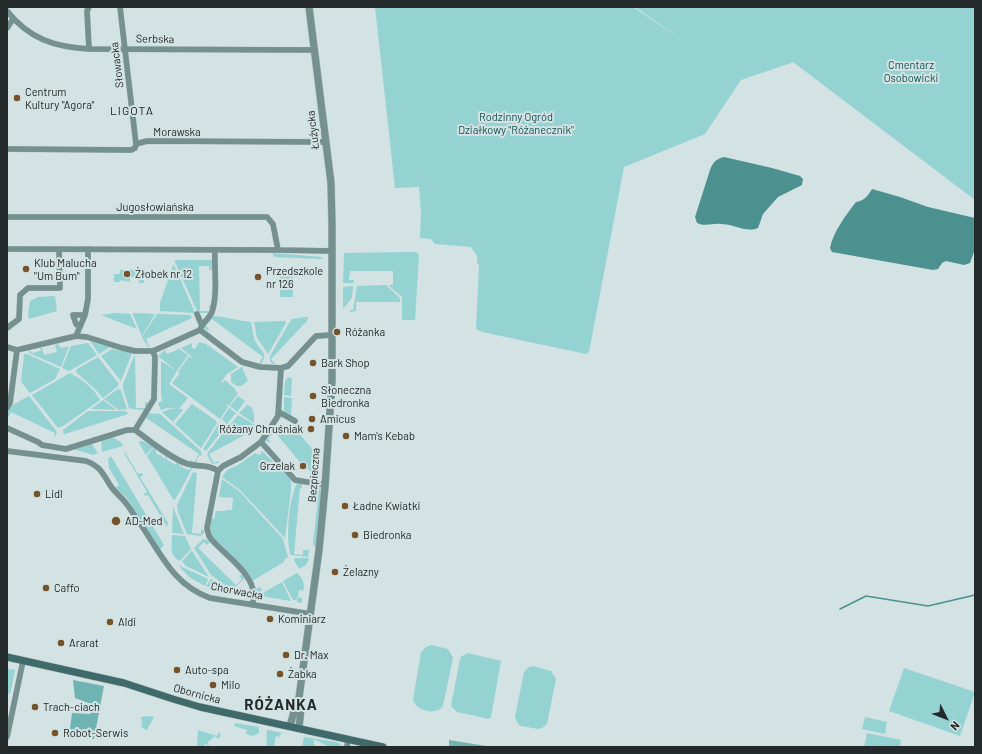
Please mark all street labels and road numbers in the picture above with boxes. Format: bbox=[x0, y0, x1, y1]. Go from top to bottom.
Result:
street label: Serbska bbox=[136, 32, 174, 46]
street label: Słowacka bbox=[108, 41, 126, 89]
street label: Łużycka bbox=[304, 110, 322, 150]
street label: Morawska bbox=[153, 125, 201, 139]
street label: Jugosłowiańska bbox=[116, 200, 194, 214]
street label: Bezpieczna bbox=[306, 447, 322, 503]
street label: Chorwacka bbox=[210, 579, 264, 603]
street label: Obornicka bbox=[172, 681, 222, 707]

